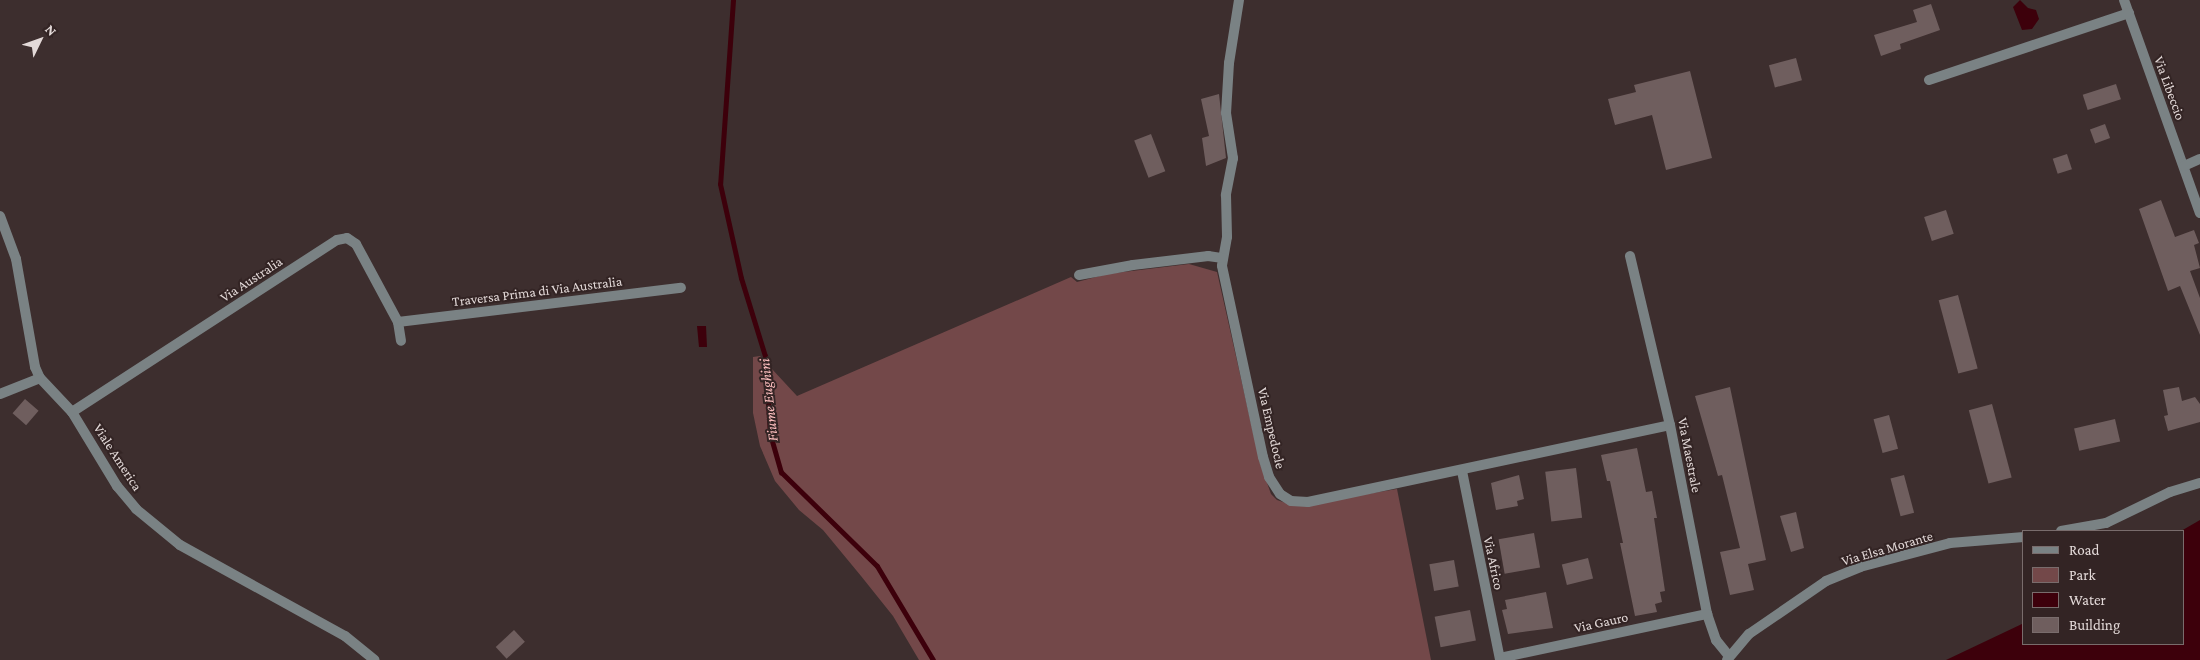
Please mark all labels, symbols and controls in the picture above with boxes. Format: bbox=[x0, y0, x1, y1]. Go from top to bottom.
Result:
north arrow bbox=[15, 15, 65, 65]
text: N bbox=[42, 21, 60, 39]
street label: Via Libeccio bbox=[2151, 54, 2189, 122]
street label: Via Australia bbox=[217, 253, 285, 305]
street label: Traversa Prima di Via Australia bbox=[451, 272, 623, 310]
water label: Fiume Eughini bbox=[756, 358, 782, 442]
street label: Via Empedocle bbox=[1255, 386, 1289, 470]
street label: Via Maestrale bbox=[1675, 416, 1705, 494]
street label: Viale America bbox=[90, 420, 146, 494]
street label: Via Elsa Morante bbox=[1839, 527, 1935, 569]
legend bbox=[2022, 530, 2185, 645]
street label: Via Africo bbox=[1480, 535, 1508, 591]
text: Road bbox=[2069, 542, 2099, 558]
text: Park bbox=[2069, 567, 2096, 583]
text: Water bbox=[2069, 592, 2106, 608]
street label: Via Gauro bbox=[1572, 608, 1630, 636]
text: Building bbox=[2069, 617, 2120, 633]

